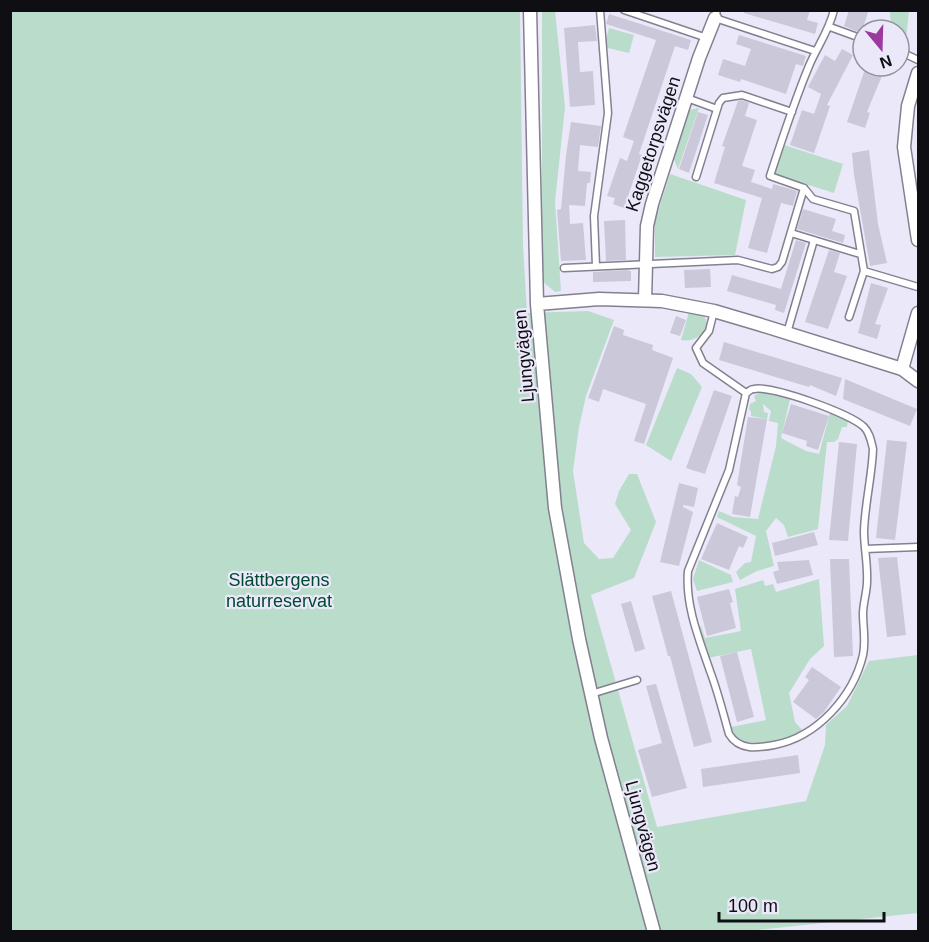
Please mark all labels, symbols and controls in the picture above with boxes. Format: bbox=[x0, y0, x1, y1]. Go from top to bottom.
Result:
north arrow bbox=[851, 18, 911, 78]
text: N bbox=[877, 52, 894, 72]
street label: Kaggetorpsvägen bbox=[622, 74, 684, 214]
street label: Ljungvägen bbox=[510, 309, 538, 403]
park label: Slättbergens naturreservat bbox=[226, 570, 332, 611]
street label: Ljungvägen bbox=[621, 778, 665, 874]
scale bar bbox=[719, 885, 884, 923]
text: 100 m bbox=[728, 896, 778, 916]

